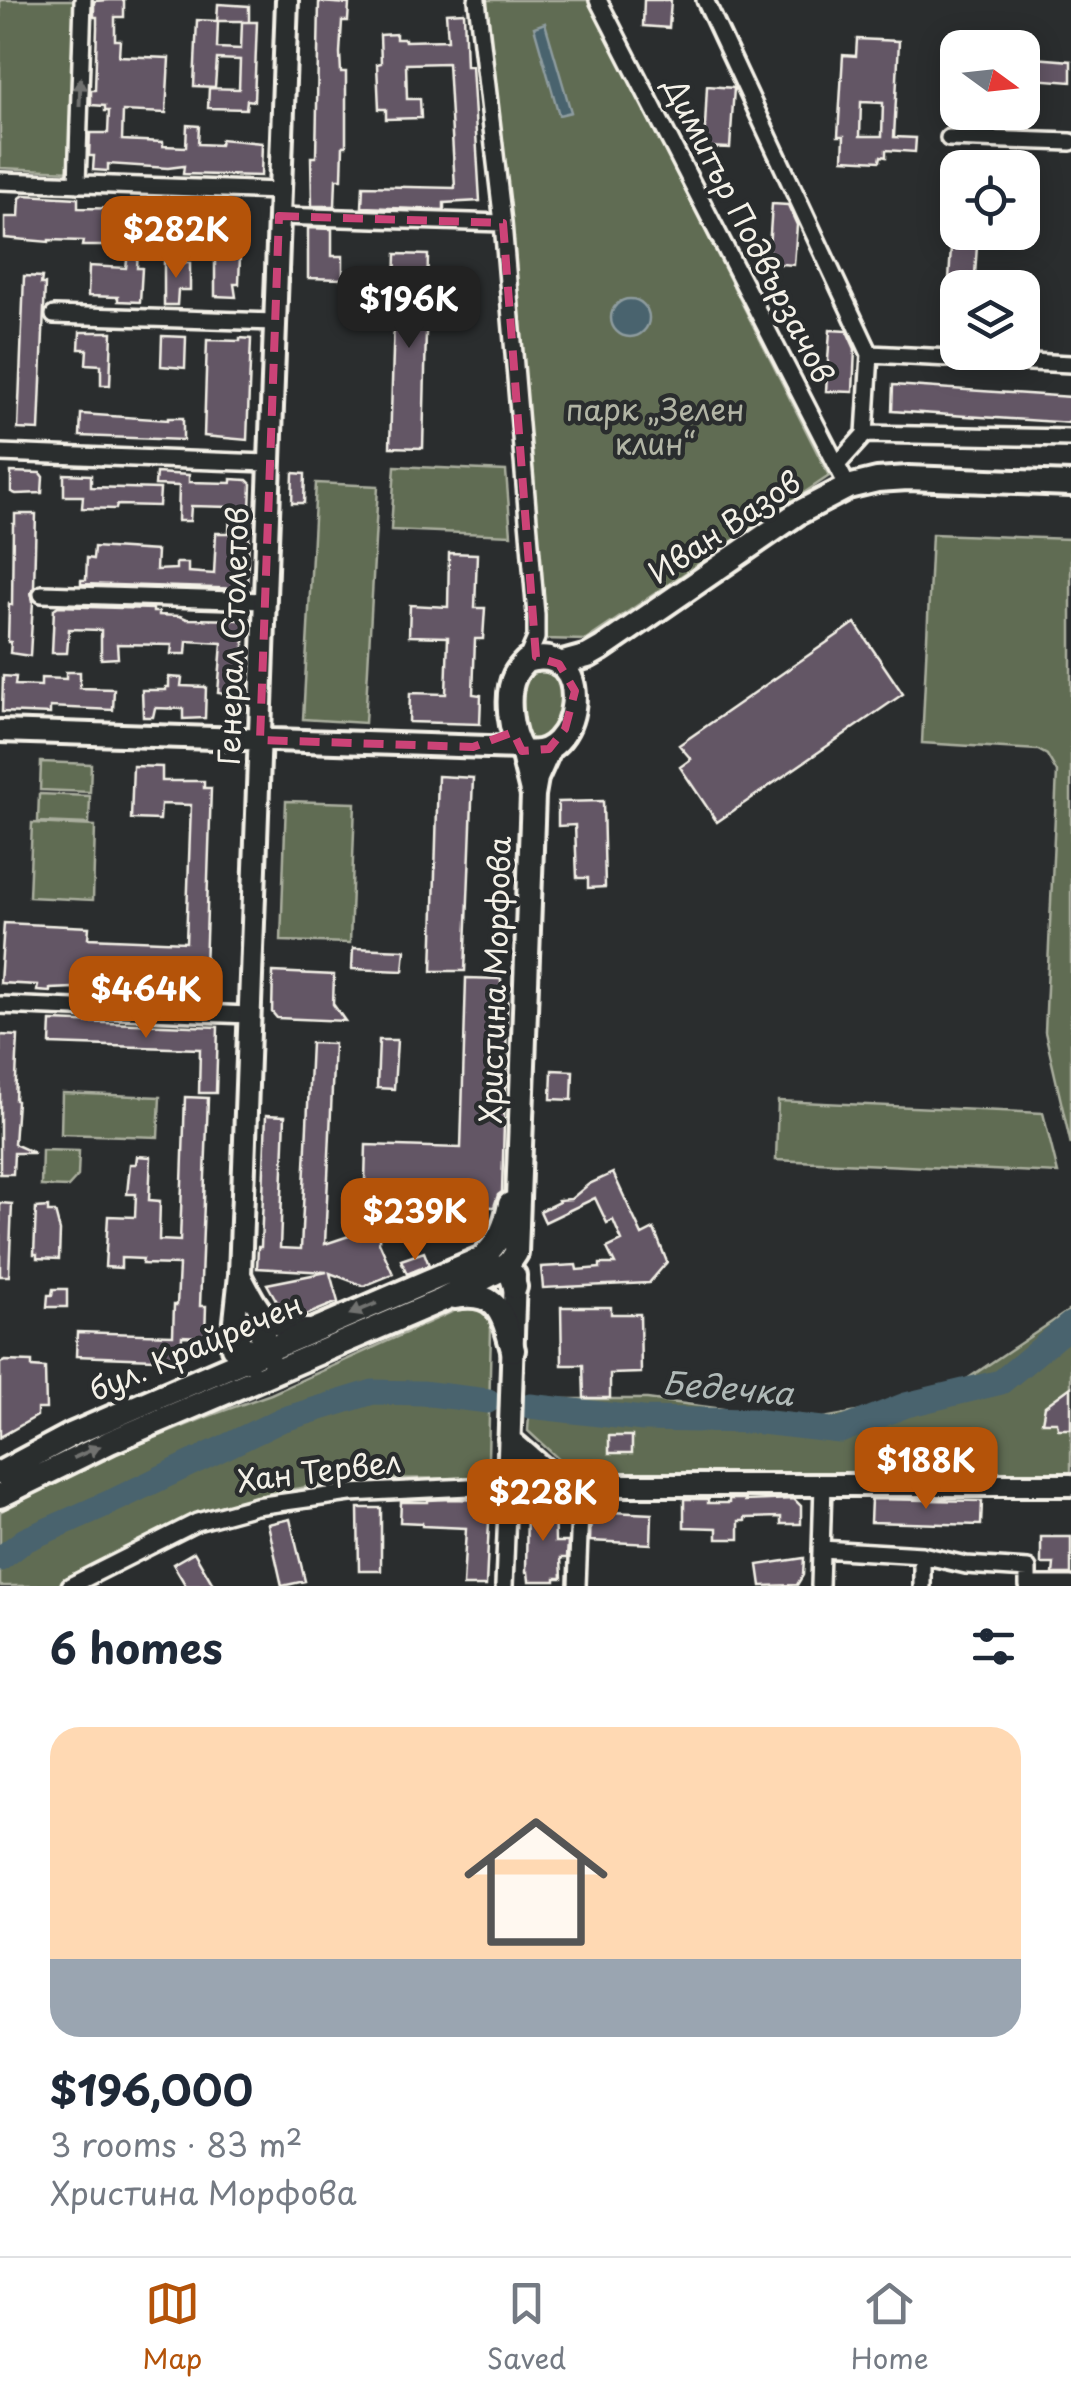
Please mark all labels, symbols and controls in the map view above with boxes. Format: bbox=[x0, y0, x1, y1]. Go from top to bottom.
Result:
north arrow bbox=[940, 30, 1040, 130]
map controls bbox=[940, 30, 1040, 370]
street label: Димитър Подвързачов bbox=[653, 68, 847, 390]
one-way arrow bbox=[72, 75, 88, 107]
button: locate bbox=[940, 150, 1040, 250]
pin: $282K bbox=[106, 196, 246, 281]
text: $282K bbox=[123, 204, 229, 252]
pin: $196K bbox=[339, 266, 479, 351]
button: layers bbox=[940, 270, 1040, 370]
text: $196K bbox=[359, 274, 459, 322]
park label: парк „Зелен клин“ bbox=[566, 386, 744, 465]
street label: Иван Вазов bbox=[638, 458, 809, 594]
street label: Генерал Столетов bbox=[205, 506, 258, 766]
street label: Христина Морфова bbox=[466, 835, 521, 1124]
pin: $464K bbox=[76, 956, 216, 1041]
text: $464K bbox=[91, 964, 201, 1012]
pin: $239K bbox=[345, 1178, 485, 1263]
text: $239K bbox=[363, 1186, 467, 1234]
street label: бул. Крайречен bbox=[81, 1280, 309, 1411]
one-way arrow bbox=[348, 1301, 378, 1317]
water label: Бедечка bbox=[661, 1357, 796, 1417]
pin: $188K bbox=[856, 1427, 996, 1512]
text: $188K bbox=[877, 1435, 975, 1483]
street label: Хан Тервел bbox=[234, 1437, 403, 1502]
one-way arrow bbox=[72, 1444, 102, 1460]
pin: $228K bbox=[473, 1459, 613, 1544]
text: $228K bbox=[489, 1467, 597, 1515]
text: 6 homes bbox=[50, 1615, 223, 1678]
icon: filters bbox=[966, 1619, 1021, 1674]
icon: home bbox=[446, 1792, 626, 1972]
text: $196,000 bbox=[50, 2057, 253, 2120]
text: 3 rooms · 83 m² bbox=[50, 2120, 303, 2168]
text: Христина Морфова bbox=[50, 2168, 357, 2216]
tab: Map bbox=[142, 2276, 202, 2379]
tab: Saved bbox=[487, 2276, 566, 2379]
tab: Home bbox=[851, 2276, 929, 2379]

